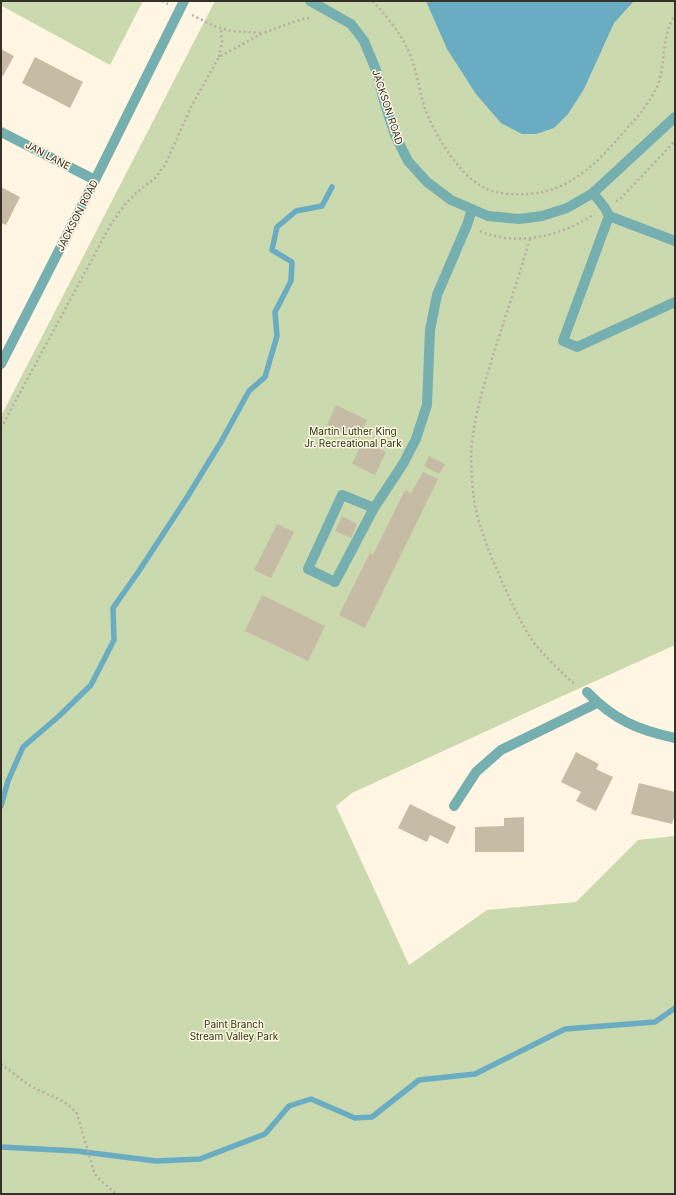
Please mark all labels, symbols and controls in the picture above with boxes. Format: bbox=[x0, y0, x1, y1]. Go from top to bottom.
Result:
street label: JACKSON ROAD bbox=[370, 68, 406, 146]
street label: JAN LANE bbox=[24, 138, 72, 172]
street label: JACKSON ROAD bbox=[54, 177, 100, 253]
park label: Martin Luther King Jr. Recreational Park bbox=[304, 425, 402, 449]
park label: Paint Branch Stream Valley Park bbox=[190, 1018, 279, 1042]

